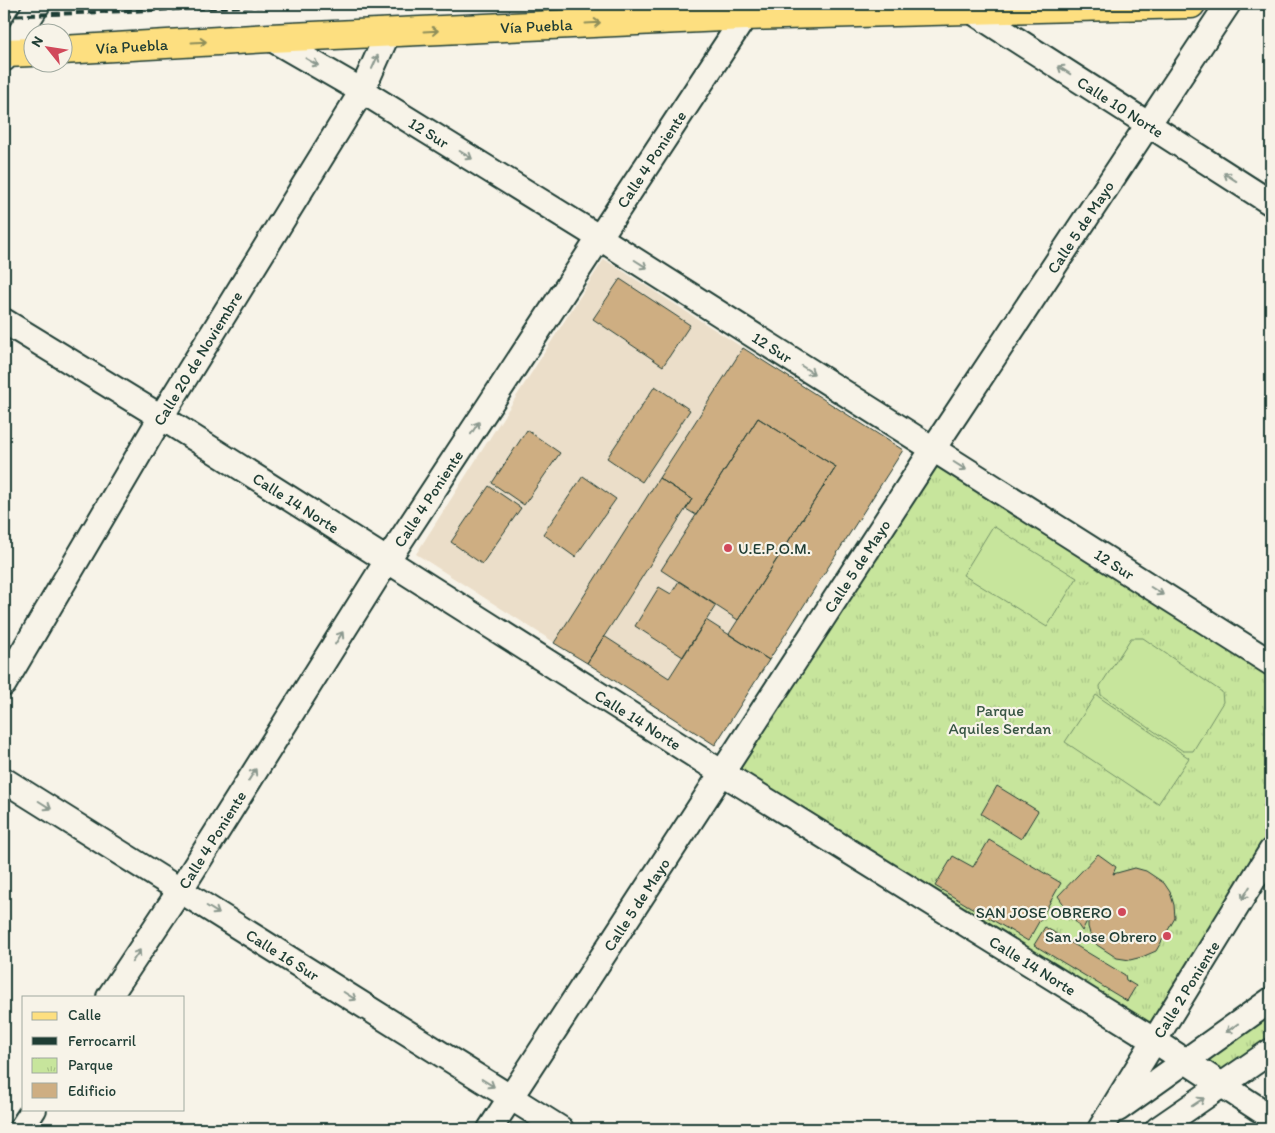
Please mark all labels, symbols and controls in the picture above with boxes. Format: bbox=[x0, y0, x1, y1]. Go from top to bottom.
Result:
street label: Vía Puebla bbox=[500, 15, 574, 37]
one-way arrow bbox=[585, 19, 601, 28]
north arrow bbox=[22, 22, 72, 72]
one-way arrow bbox=[422, 26, 438, 35]
text: N bbox=[27, 33, 47, 50]
street label: Vía Puebla bbox=[95, 35, 169, 58]
one-way arrow bbox=[190, 37, 206, 46]
one-way arrow bbox=[371, 55, 381, 70]
one-way arrow bbox=[304, 57, 319, 67]
one-way arrow bbox=[1057, 65, 1071, 75]
street label: Calle 10 Norte bbox=[1074, 72, 1167, 142]
street label: Calle 4 Poniente bbox=[613, 107, 690, 212]
street label: 12 Sur bbox=[405, 113, 453, 153]
one-way arrow bbox=[458, 151, 472, 161]
one-way arrow bbox=[1224, 171, 1238, 181]
street label: Calle 5 de Mayo bbox=[1043, 177, 1118, 277]
one-way arrow bbox=[634, 260, 648, 270]
street label: Calle 20 de Noviembre bbox=[149, 288, 246, 429]
street label: 12 Sur bbox=[749, 328, 796, 368]
one-way arrow bbox=[801, 365, 815, 375]
one-way arrow bbox=[470, 421, 480, 435]
street label: Calle 4 Poniente bbox=[390, 446, 468, 551]
one-way arrow bbox=[953, 461, 967, 471]
street label: Calle 14 Norte bbox=[249, 469, 343, 537]
street label: Calle 5 de Mayo bbox=[820, 516, 895, 616]
place label: U.E.P.O.M. bbox=[738, 539, 811, 558]
marker: U.E.P.O.M. bbox=[722, 542, 734, 554]
street label: 12 Sur bbox=[1091, 545, 1138, 584]
one-way arrow bbox=[1149, 586, 1163, 596]
one-way arrow bbox=[334, 631, 344, 645]
street label: Calle 14 Norte bbox=[591, 686, 685, 754]
park label: Parque Aquiles Serdan bbox=[949, 701, 1051, 738]
one-way arrow bbox=[248, 769, 258, 783]
street label: Calle 4 Poniente bbox=[174, 787, 250, 893]
one-way arrow bbox=[38, 801, 52, 811]
street label: Calle 5 de Mayo bbox=[599, 855, 674, 955]
one-way arrow bbox=[1240, 885, 1250, 899]
place label: SAN JOSE OBRERO bbox=[976, 903, 1112, 922]
one-way arrow bbox=[206, 904, 220, 915]
marker: SAN JOSE OBRERO bbox=[1116, 906, 1128, 918]
street label: Calle 16 Sur bbox=[242, 925, 323, 985]
place label: San Jose Obrero bbox=[1045, 927, 1157, 946]
marker: San Jose Obrero bbox=[1161, 930, 1173, 942]
street label: Calle 14 Norte bbox=[986, 932, 1079, 1000]
street label: Calle 2 Poniente bbox=[1149, 937, 1224, 1042]
one-way arrow bbox=[131, 949, 141, 963]
one-way arrow bbox=[343, 992, 357, 1002]
legend bbox=[22, 996, 185, 1110]
text: Calle bbox=[68, 1006, 101, 1024]
one-way arrow bbox=[1225, 1023, 1239, 1033]
text: Ferrocarril bbox=[68, 1032, 137, 1050]
text: Parque bbox=[68, 1056, 113, 1074]
one-way arrow bbox=[480, 1079, 494, 1089]
text: Edificio bbox=[68, 1082, 116, 1100]
one-way arrow bbox=[1191, 1097, 1205, 1107]

